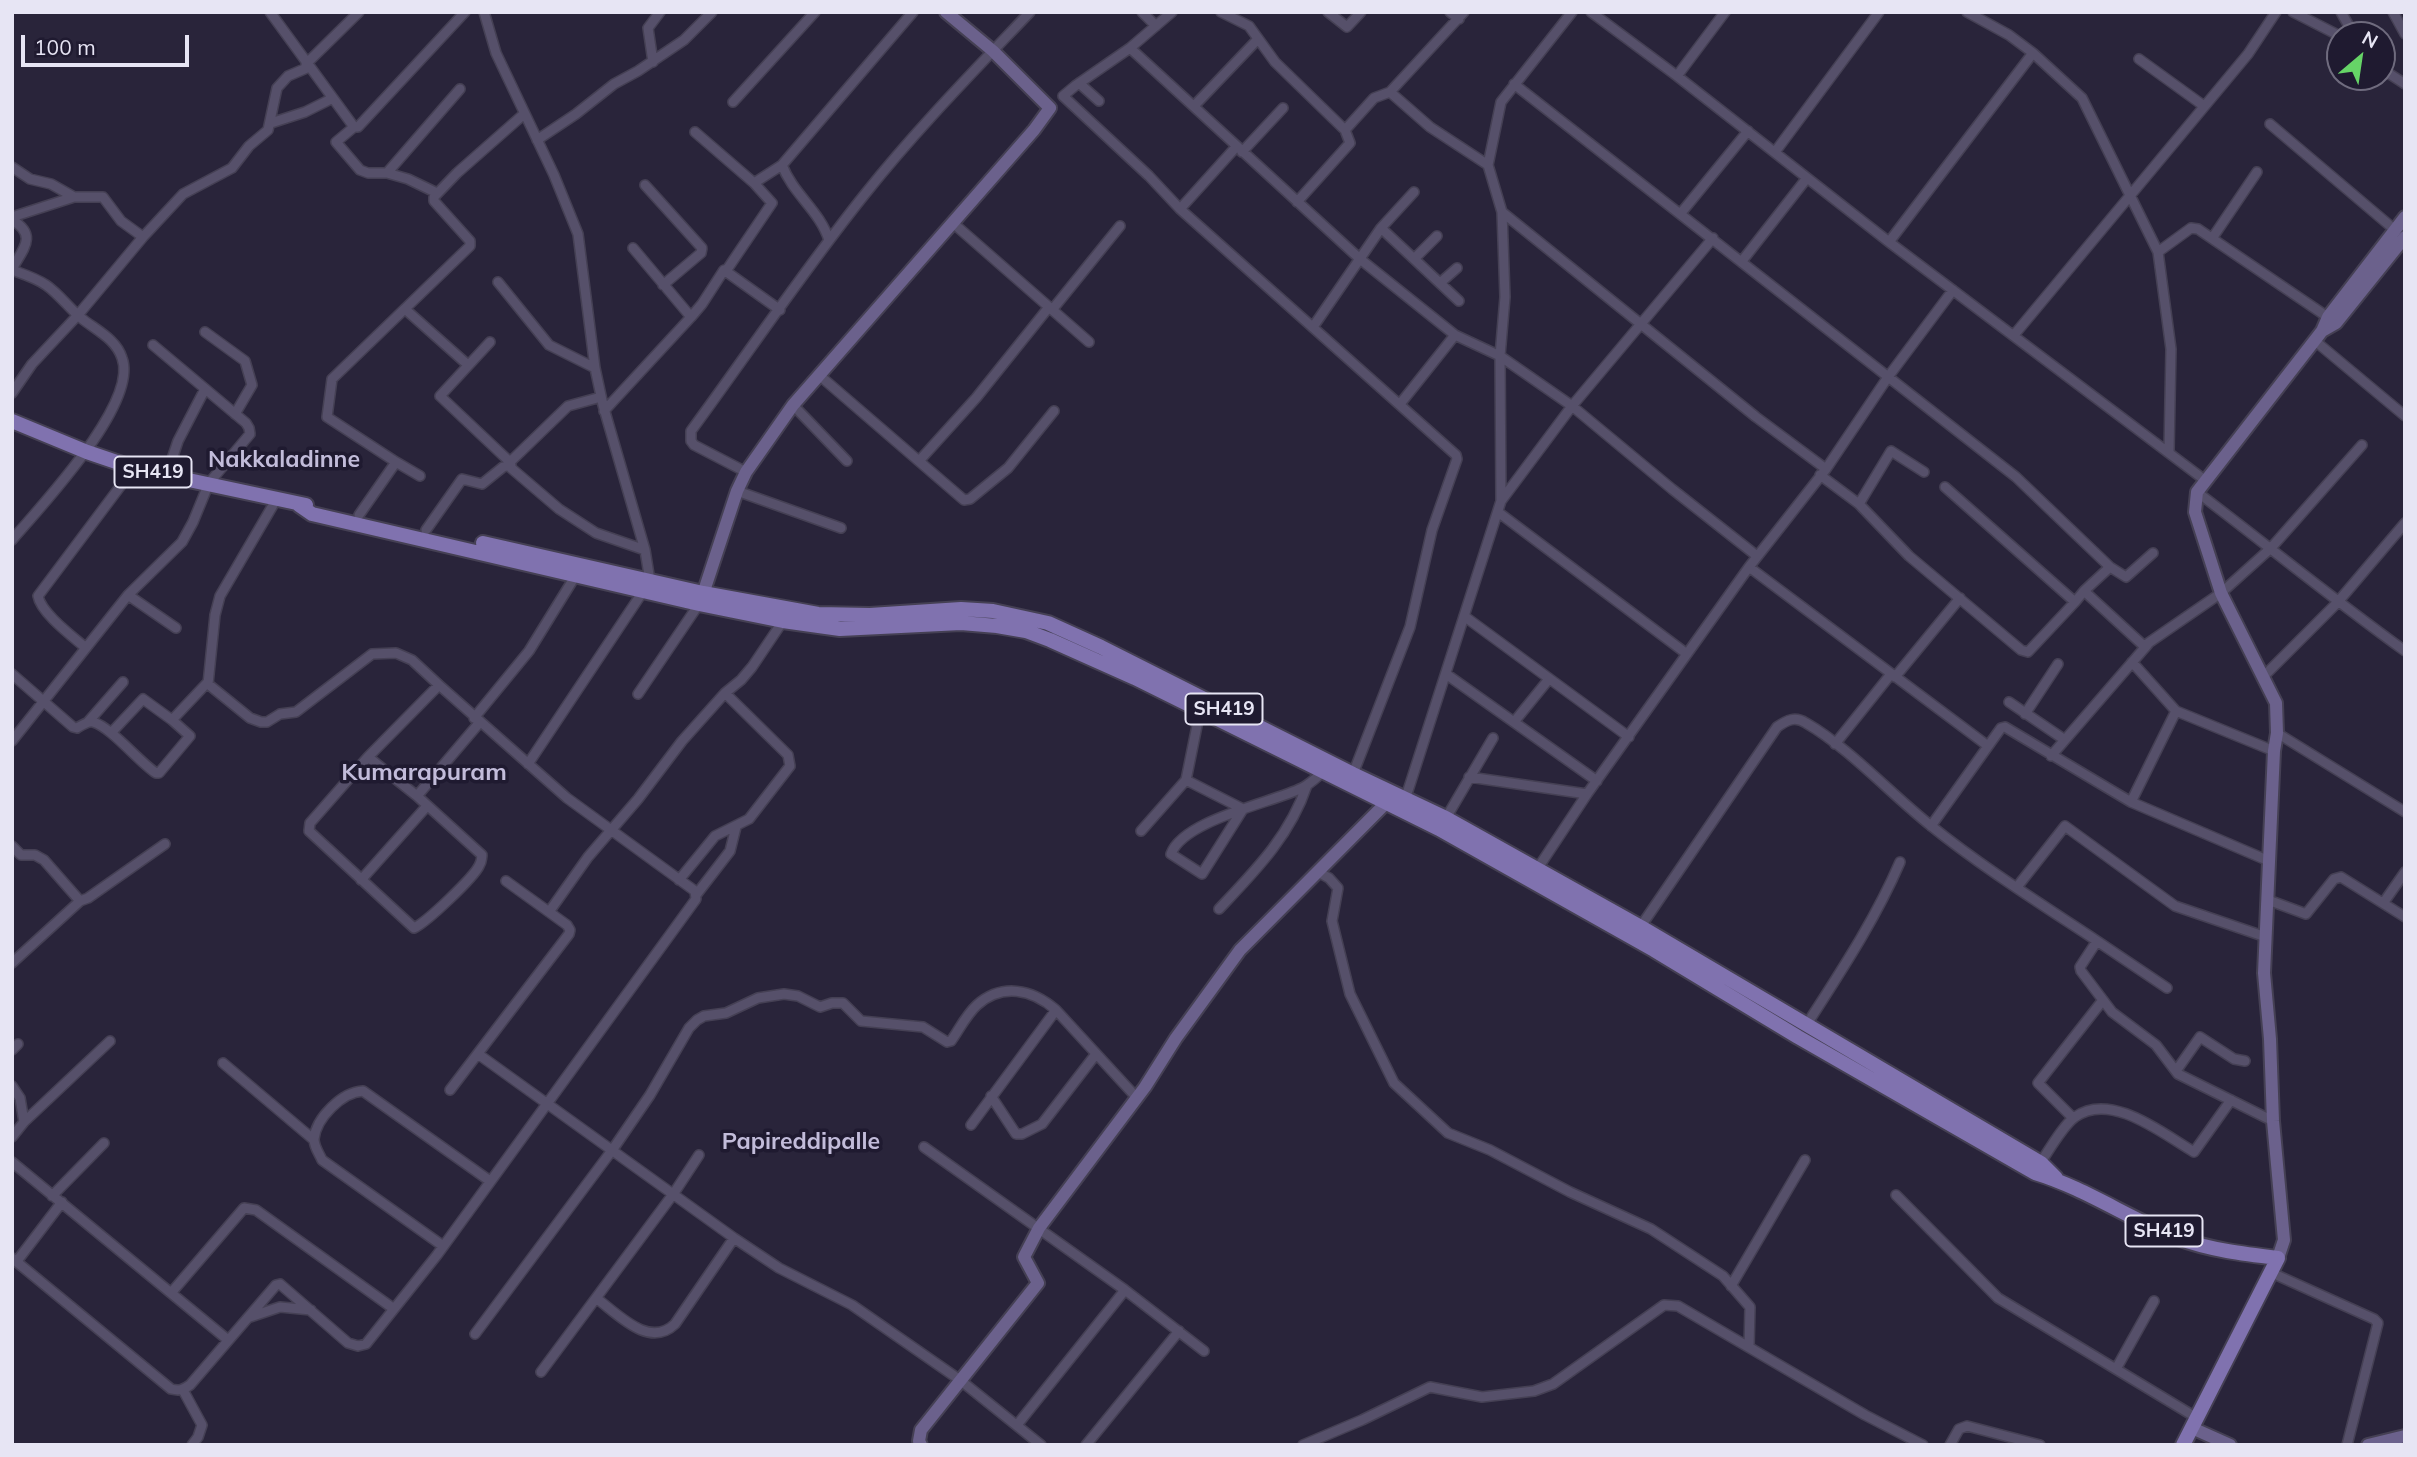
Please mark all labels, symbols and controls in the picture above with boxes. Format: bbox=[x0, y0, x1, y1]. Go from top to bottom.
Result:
scale bar bbox=[24, 21, 192, 65]
north arrow bbox=[2326, 21, 2396, 91]
text: N bbox=[2358, 25, 2382, 53]
text: 100 m bbox=[34, 34, 96, 60]
district label: Nakkaladinne bbox=[208, 446, 360, 474]
road number: SH419 bbox=[114, 457, 192, 488]
road number: SH419 bbox=[1186, 694, 1262, 724]
district label: Kumarapuram bbox=[341, 759, 507, 787]
district label: Papireddipalle bbox=[722, 1128, 880, 1156]
road number: SH419 bbox=[2126, 1216, 2202, 1246]

